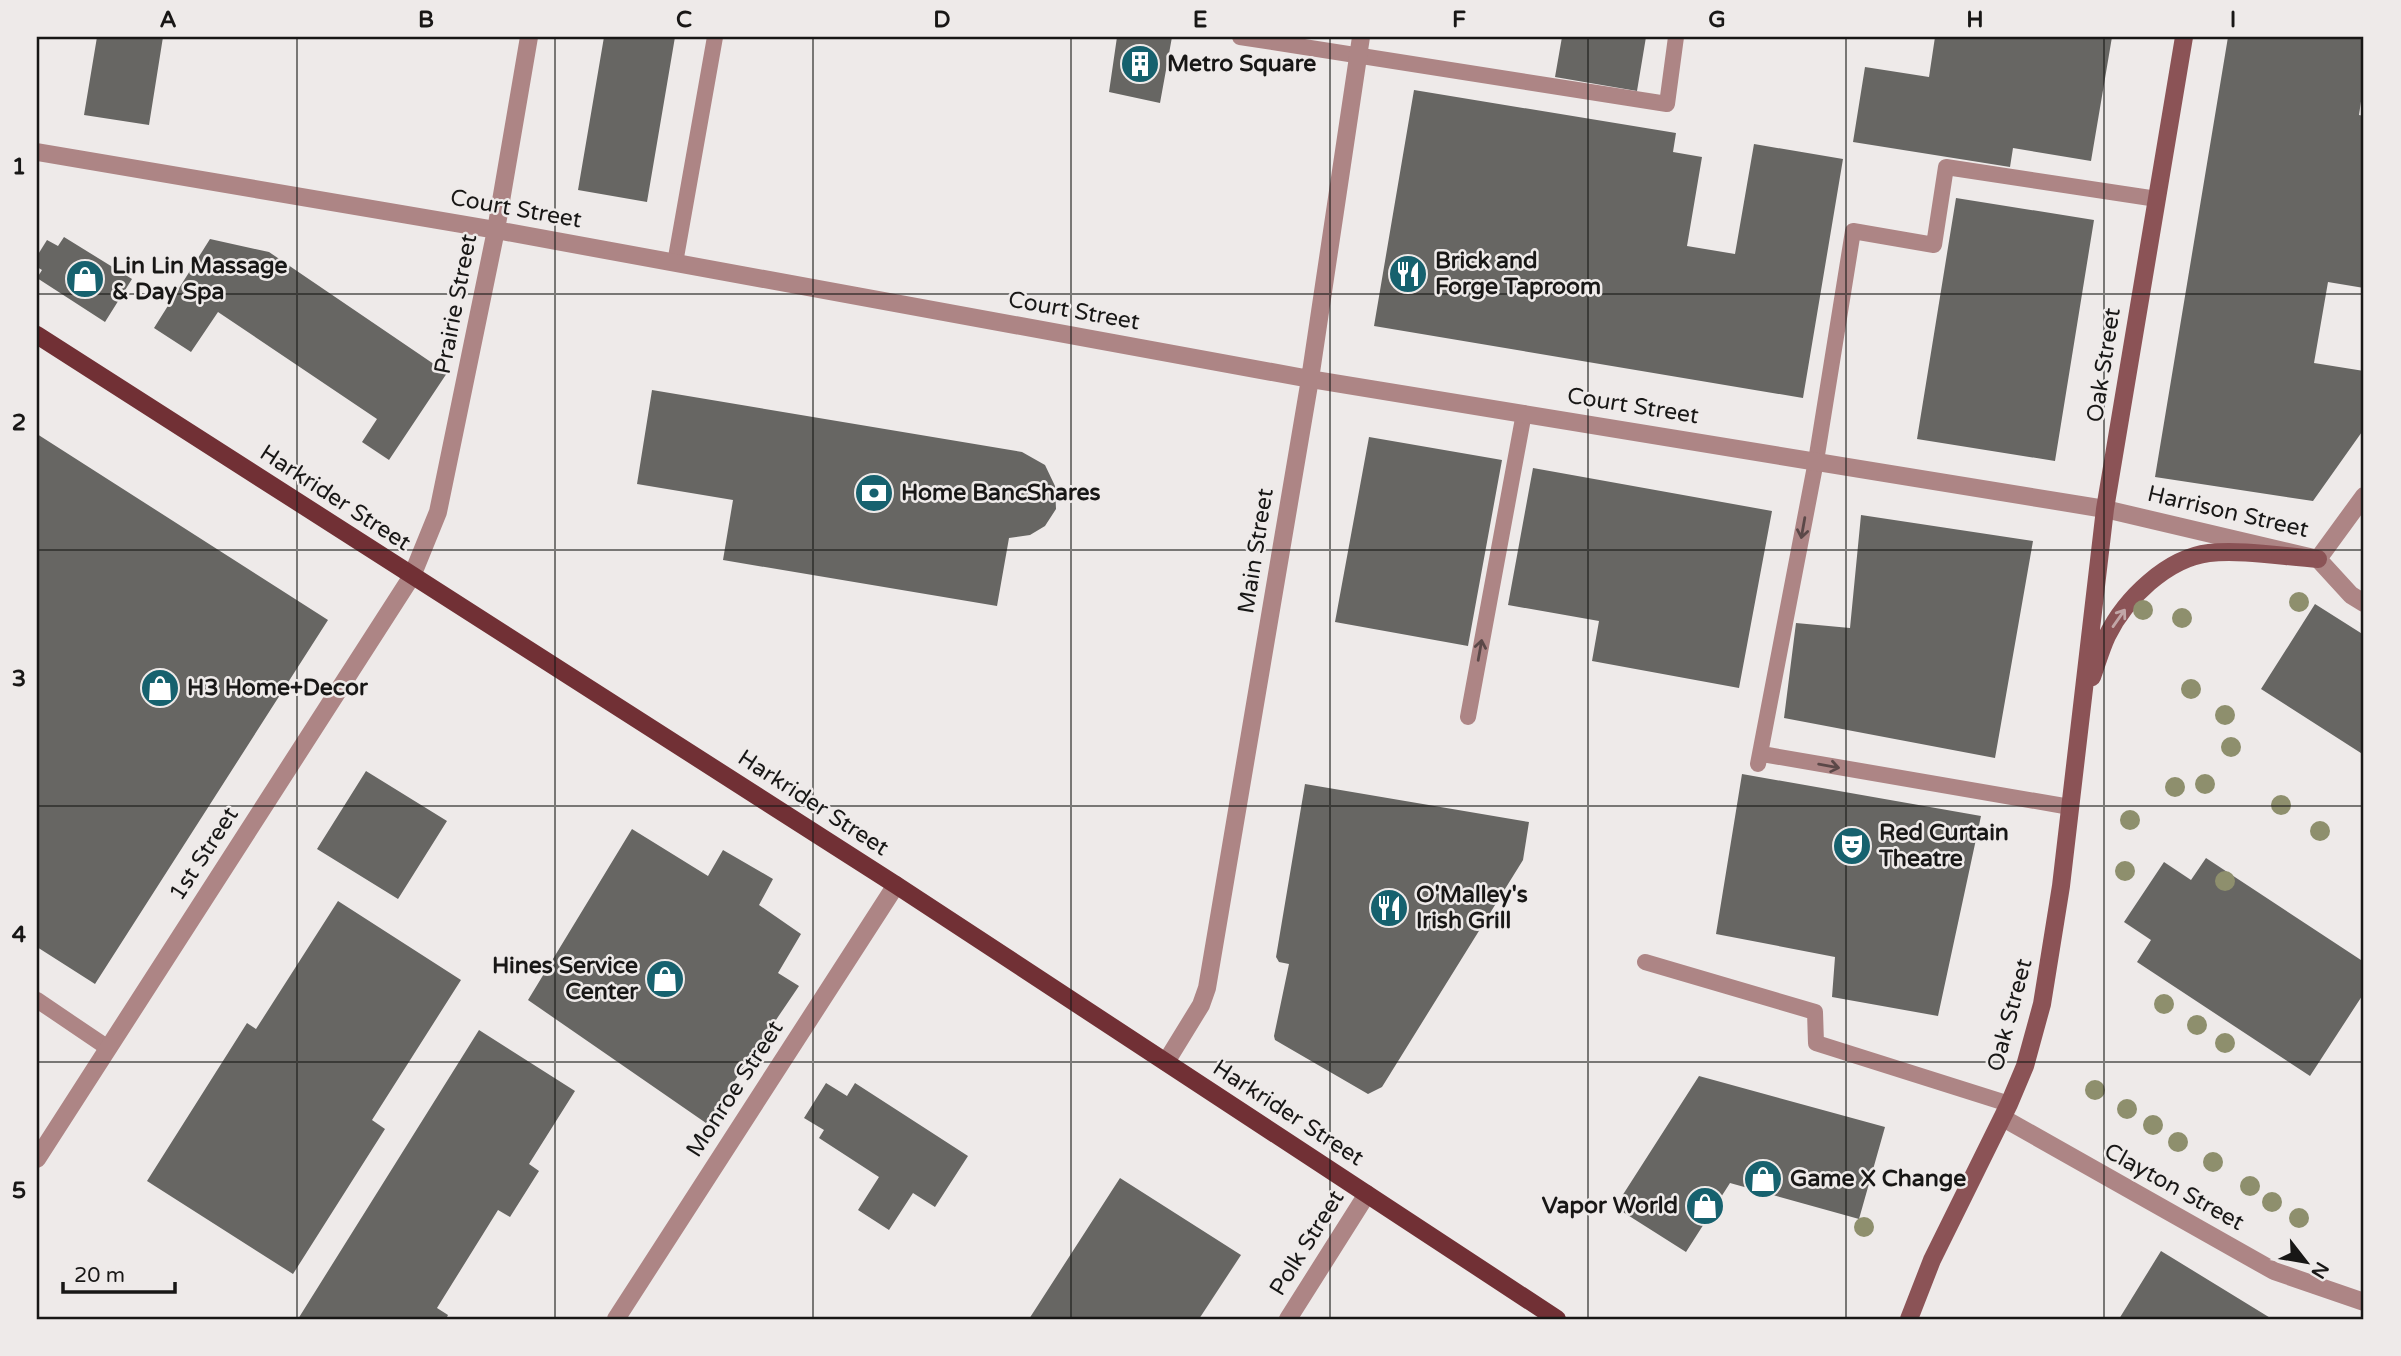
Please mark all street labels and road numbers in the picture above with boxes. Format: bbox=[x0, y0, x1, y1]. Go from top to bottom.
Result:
street label: Court Street bbox=[448, 184, 584, 234]
street label: Prairie Street bbox=[429, 231, 483, 376]
street label: Court Street bbox=[1006, 286, 1142, 336]
street label: Oak Street bbox=[2081, 306, 2127, 424]
street label: Court Street bbox=[1565, 382, 1701, 430]
street label: Harkrider Street bbox=[254, 439, 416, 557]
street label: Harrison Street bbox=[2145, 480, 2311, 544]
street label: Main Street bbox=[1232, 486, 1280, 616]
street label: Harkrider Street bbox=[732, 744, 894, 862]
street label: 1st Street bbox=[163, 802, 245, 906]
street label: Oak Street bbox=[1982, 955, 2039, 1074]
street label: Monroe Street bbox=[680, 1015, 790, 1162]
street label: Harkrider Street bbox=[1207, 1054, 1369, 1172]
street label: Clayton Street bbox=[2099, 1137, 2249, 1237]
street label: Polk Street bbox=[1264, 1185, 1351, 1301]

